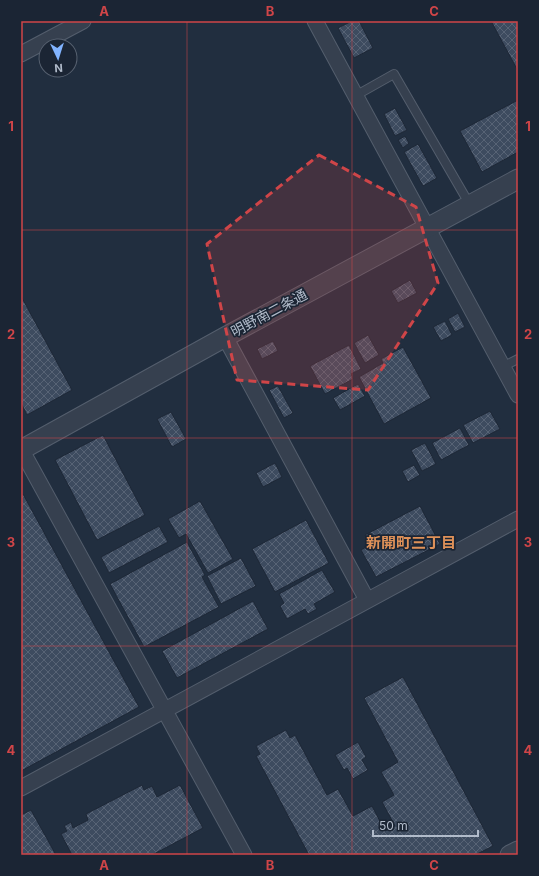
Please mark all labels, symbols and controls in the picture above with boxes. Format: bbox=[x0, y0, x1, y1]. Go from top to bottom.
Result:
text: A bbox=[99, 3, 109, 19]
text: B bbox=[266, 3, 275, 19]
text: C bbox=[429, 3, 439, 19]
north arrow bbox=[38, 38, 78, 78]
text: N bbox=[54, 61, 63, 75]
text: 1 bbox=[8, 118, 14, 134]
text: 1 bbox=[525, 118, 531, 134]
street label: 明野南二条通 bbox=[228, 285, 310, 340]
text: 2 bbox=[7, 326, 15, 342]
text: 2 bbox=[524, 326, 532, 342]
district label: 新開町三丁目 bbox=[366, 533, 456, 552]
text: 3 bbox=[7, 534, 15, 550]
text: 3 bbox=[524, 534, 532, 550]
text: 4 bbox=[7, 742, 16, 758]
text: 4 bbox=[524, 742, 533, 758]
scale bar bbox=[373, 812, 478, 838]
text: 50 m bbox=[379, 818, 408, 833]
text: A bbox=[99, 857, 109, 873]
text: B bbox=[266, 857, 275, 873]
text: C bbox=[429, 857, 439, 873]

